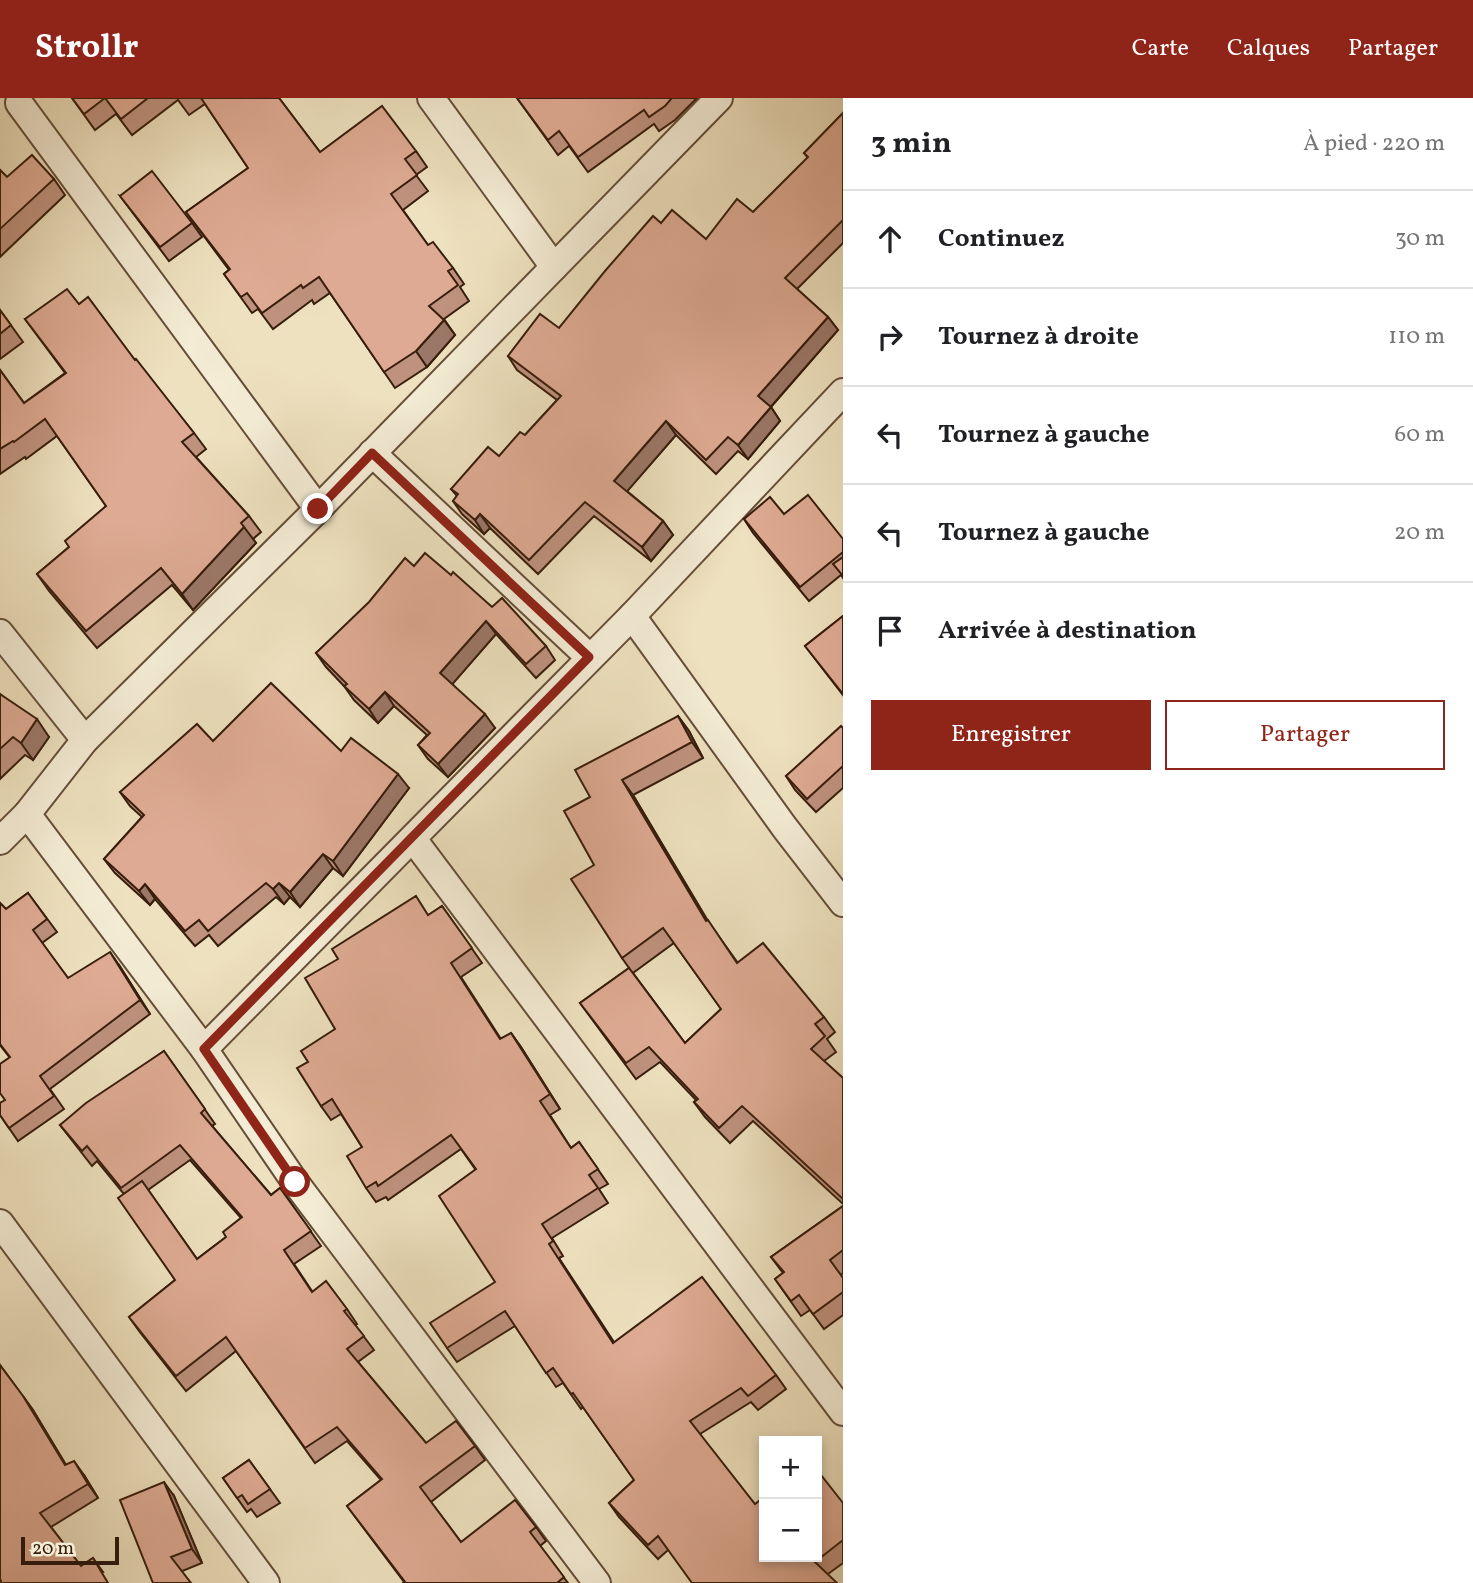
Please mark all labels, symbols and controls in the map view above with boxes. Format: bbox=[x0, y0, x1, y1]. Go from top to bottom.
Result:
text: Strollr bbox=[35, 26, 138, 72]
text: Carte bbox=[1132, 32, 1189, 66]
text: Calques bbox=[1227, 32, 1310, 66]
text: Partager bbox=[1348, 32, 1438, 66]
text: 3 min bbox=[871, 123, 952, 165]
text: À pied · 220 m bbox=[1303, 128, 1445, 160]
icon: ahead bbox=[871, 220, 909, 258]
text: Continuez bbox=[938, 221, 1064, 257]
text: 30 m bbox=[1395, 223, 1445, 255]
icon: right bbox=[871, 318, 909, 356]
text: Tournez à droite bbox=[938, 319, 1139, 355]
text: 110 m bbox=[1388, 321, 1445, 353]
icon: left bbox=[871, 416, 909, 454]
text: Tournez à gauche bbox=[938, 417, 1150, 453]
text: 60 m bbox=[1395, 419, 1445, 451]
route end bbox=[302, 493, 333, 524]
icon: left bbox=[871, 514, 909, 552]
text: Tournez à gauche bbox=[938, 515, 1150, 551]
text: 20 m bbox=[1394, 517, 1445, 549]
icon: arrive bbox=[871, 612, 909, 650]
text: Arrivée à destination bbox=[938, 613, 1197, 649]
button: Enregistrer bbox=[871, 700, 1151, 770]
button: Partager bbox=[1165, 700, 1445, 770]
route start bbox=[279, 1166, 310, 1197]
map controls bbox=[759, 1436, 822, 1562]
button: + bbox=[759, 1436, 822, 1499]
button: − bbox=[759, 1499, 822, 1562]
scale bar bbox=[21, 1534, 119, 1566]
text: 20 m bbox=[32, 1536, 74, 1562]

